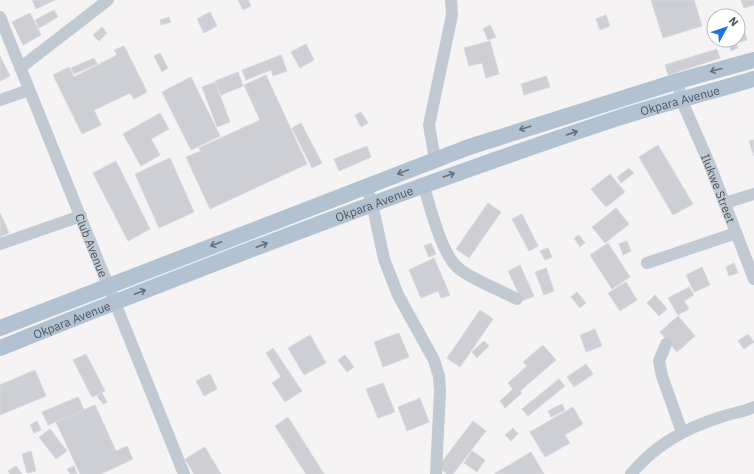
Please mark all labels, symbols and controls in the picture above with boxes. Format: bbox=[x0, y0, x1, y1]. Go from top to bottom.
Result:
north arrow bbox=[706, 8, 746, 48]
text: N bbox=[726, 14, 742, 29]
one-way arrow bbox=[710, 67, 723, 75]
street label: Okpara Avenue bbox=[638, 82, 722, 118]
one-way arrow bbox=[519, 125, 531, 133]
one-way arrow bbox=[566, 129, 578, 137]
street label: Ilukwe Street bbox=[698, 151, 739, 225]
one-way arrow bbox=[397, 169, 409, 177]
one-way arrow bbox=[443, 171, 455, 179]
street label: Okpara Avenue bbox=[333, 182, 415, 225]
street label: Club Avenue bbox=[72, 211, 112, 280]
one-way arrow bbox=[211, 241, 223, 249]
one-way arrow bbox=[255, 241, 267, 249]
one-way arrow bbox=[134, 288, 146, 296]
street label: Okpara Avenue bbox=[31, 297, 113, 342]

